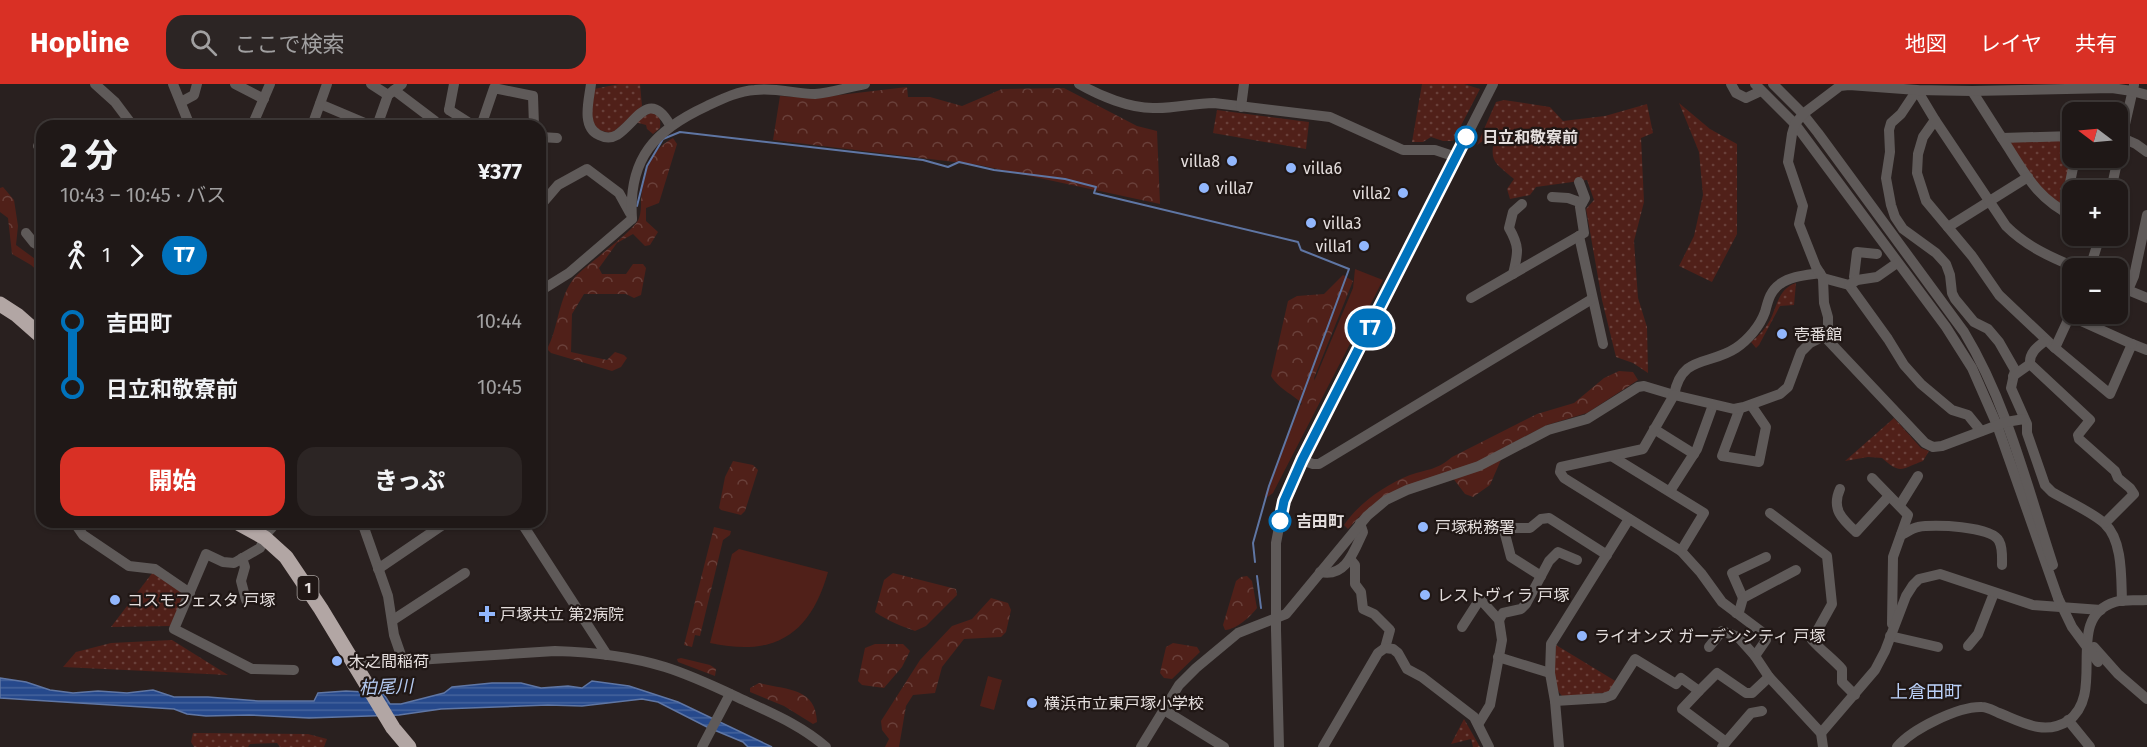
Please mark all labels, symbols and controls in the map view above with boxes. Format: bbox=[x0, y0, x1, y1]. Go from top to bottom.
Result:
search box bbox=[166, 15, 586, 69]
text: Hopline bbox=[30, 26, 130, 59]
icon: search bbox=[187, 26, 220, 59]
text: ここで検索 bbox=[235, 31, 345, 58]
text: 地図 bbox=[1905, 31, 1947, 57]
text: レイヤ bbox=[1980, 31, 2042, 57]
text: 共有 bbox=[2075, 31, 2117, 57]
north arrow bbox=[2062, 102, 2128, 168]
map controls bbox=[2062, 102, 2128, 324]
marker: 日立和敬寮前 bbox=[1455, 126, 1477, 148]
place label: 日立和敬寮前 bbox=[1482, 128, 1578, 147]
text: 2 分 bbox=[60, 136, 118, 176]
place label: villa8 bbox=[1181, 152, 1220, 171]
marker: villa8 bbox=[1225, 154, 1239, 168]
text: ¥377 bbox=[478, 158, 522, 185]
place label: villa6 bbox=[1303, 159, 1342, 178]
marker: villa6 bbox=[1284, 161, 1298, 175]
place label: villa7 bbox=[1216, 179, 1253, 198]
button: + bbox=[2062, 180, 2128, 246]
marker: villa7 bbox=[1197, 181, 1211, 195]
text: 10:43 – 10:45 · バス bbox=[60, 183, 226, 207]
place label: villa2 bbox=[1353, 184, 1391, 203]
marker: villa2 bbox=[1396, 186, 1410, 200]
place label: villa3 bbox=[1323, 214, 1361, 233]
marker: villa3 bbox=[1304, 216, 1318, 230]
place label: villa1 bbox=[1315, 237, 1352, 256]
icon: walk bbox=[60, 239, 93, 272]
icon: forward bbox=[120, 239, 153, 272]
marker: villa1 bbox=[1357, 239, 1371, 253]
text: T7 bbox=[174, 242, 195, 268]
text: 1 bbox=[102, 243, 111, 267]
button: − bbox=[2062, 258, 2128, 324]
line badge: T7 bbox=[1343, 308, 1397, 348]
text: 10:44 bbox=[476, 309, 522, 333]
text: 吉田町 bbox=[106, 310, 172, 337]
text: T7 bbox=[1359, 315, 1381, 341]
place label: 壱番館 bbox=[1794, 325, 1842, 344]
marker: 壱番館 bbox=[1775, 327, 1789, 341]
text: 10:45 bbox=[477, 375, 522, 399]
text: 日立和敬寮前 bbox=[106, 376, 238, 403]
button: 開始 bbox=[60, 447, 285, 516]
button: きっぷ bbox=[297, 447, 522, 516]
marker: 吉田町 bbox=[1269, 510, 1291, 532]
place label: 吉田町 bbox=[1296, 512, 1344, 531]
place label: 戸塚税務署 bbox=[1435, 518, 1515, 537]
marker: 戸塚税務署 bbox=[1416, 520, 1430, 534]
road number: 1 bbox=[298, 576, 318, 600]
place label: レストヴィラ 戸塚 bbox=[1437, 586, 1569, 605]
marker: レストヴィラ 戸塚 bbox=[1418, 588, 1432, 602]
place label: コスモフェスタ 戸塚 bbox=[127, 591, 275, 610]
marker: コスモフェスタ 戸塚 bbox=[108, 593, 122, 607]
marker: 戸塚共立 第2病院 bbox=[478, 605, 496, 623]
place label: 戸塚共立 第2病院 bbox=[500, 605, 624, 624]
place label: ライオンズ ガーデンシティ 戸塚 bbox=[1594, 627, 1825, 646]
marker: ライオンズ ガーデンシティ 戸塚 bbox=[1575, 629, 1589, 643]
place label: 木之間稲荷 bbox=[349, 652, 429, 671]
marker: 木之間稲荷 bbox=[330, 654, 344, 668]
water label: 柏尾川 bbox=[359, 675, 415, 699]
district label: 上倉田町 bbox=[1890, 681, 1962, 703]
place label: 横浜市立東戸塚小学校 bbox=[1044, 694, 1204, 713]
marker: 横浜市立東戸塚小学校 bbox=[1025, 696, 1039, 710]

